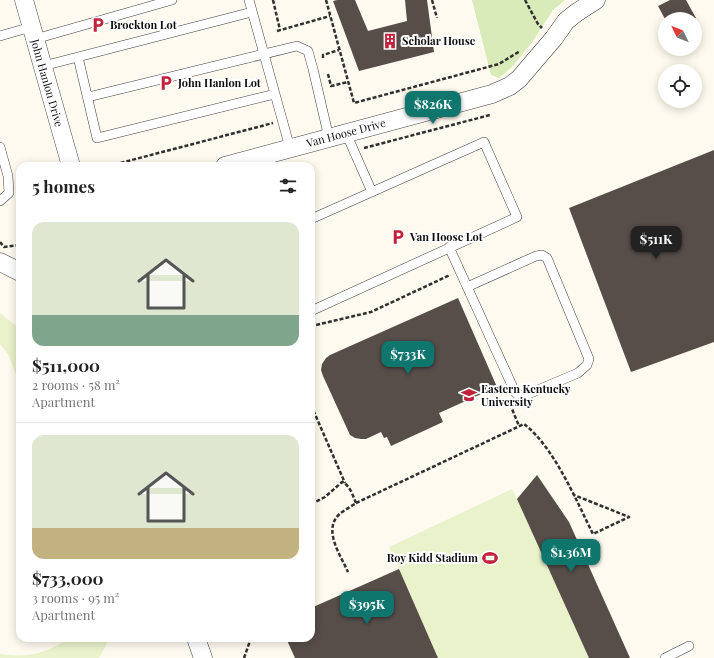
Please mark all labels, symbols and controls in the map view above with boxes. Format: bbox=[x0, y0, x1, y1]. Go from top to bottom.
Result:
north arrow bbox=[658, 12, 702, 56]
map controls bbox=[658, 12, 702, 108]
parking icon: Brockton Lot bbox=[89, 16, 107, 34]
place label: Brockton Lot bbox=[110, 17, 177, 32]
building icon: Scholar House bbox=[381, 32, 399, 50]
place label: Scholar House bbox=[402, 33, 476, 48]
street label: John Hanlon Drive bbox=[27, 36, 67, 129]
button: locate bbox=[658, 64, 702, 108]
parking icon: John Hanlon Lot bbox=[157, 74, 175, 92]
place label: John Hanlon Lot bbox=[177, 75, 261, 90]
pin: $826K bbox=[405, 91, 461, 125]
text: $826K bbox=[414, 95, 452, 112]
street label: Van Hoose Drive bbox=[304, 115, 388, 151]
text: 5 homes bbox=[32, 175, 95, 197]
icon: filters bbox=[277, 175, 299, 197]
pin: $511K bbox=[628, 226, 684, 260]
parking icon: Van Hoose Lot bbox=[389, 228, 407, 246]
place label: Van Hoose Lot bbox=[409, 229, 483, 244]
text: $511K bbox=[640, 230, 672, 247]
icon: home bbox=[130, 248, 202, 320]
pin: $733K bbox=[380, 341, 436, 375]
text: $733K bbox=[390, 345, 426, 362]
text: $511,000 bbox=[32, 354, 100, 376]
text: 2 rooms · 58 m² bbox=[32, 376, 120, 393]
place label: Eastern Kentucky University bbox=[481, 381, 571, 409]
school or university icon: Eastern Kentucky University bbox=[460, 386, 478, 404]
text: Apartment bbox=[32, 393, 95, 410]
icon: home bbox=[130, 461, 202, 533]
pin: $1.36M bbox=[538, 539, 604, 573]
text: $1.36M bbox=[550, 543, 592, 560]
sports icon: Roy Kidd Stadium bbox=[481, 549, 499, 567]
place label: Roy Kidd Stadium bbox=[387, 550, 478, 565]
text: $733,000 bbox=[32, 567, 104, 589]
text: 3 rooms · 95 m² bbox=[32, 589, 119, 606]
pin: $395K bbox=[339, 591, 395, 625]
text: $395K bbox=[349, 595, 385, 612]
text: Apartment bbox=[32, 606, 95, 623]

